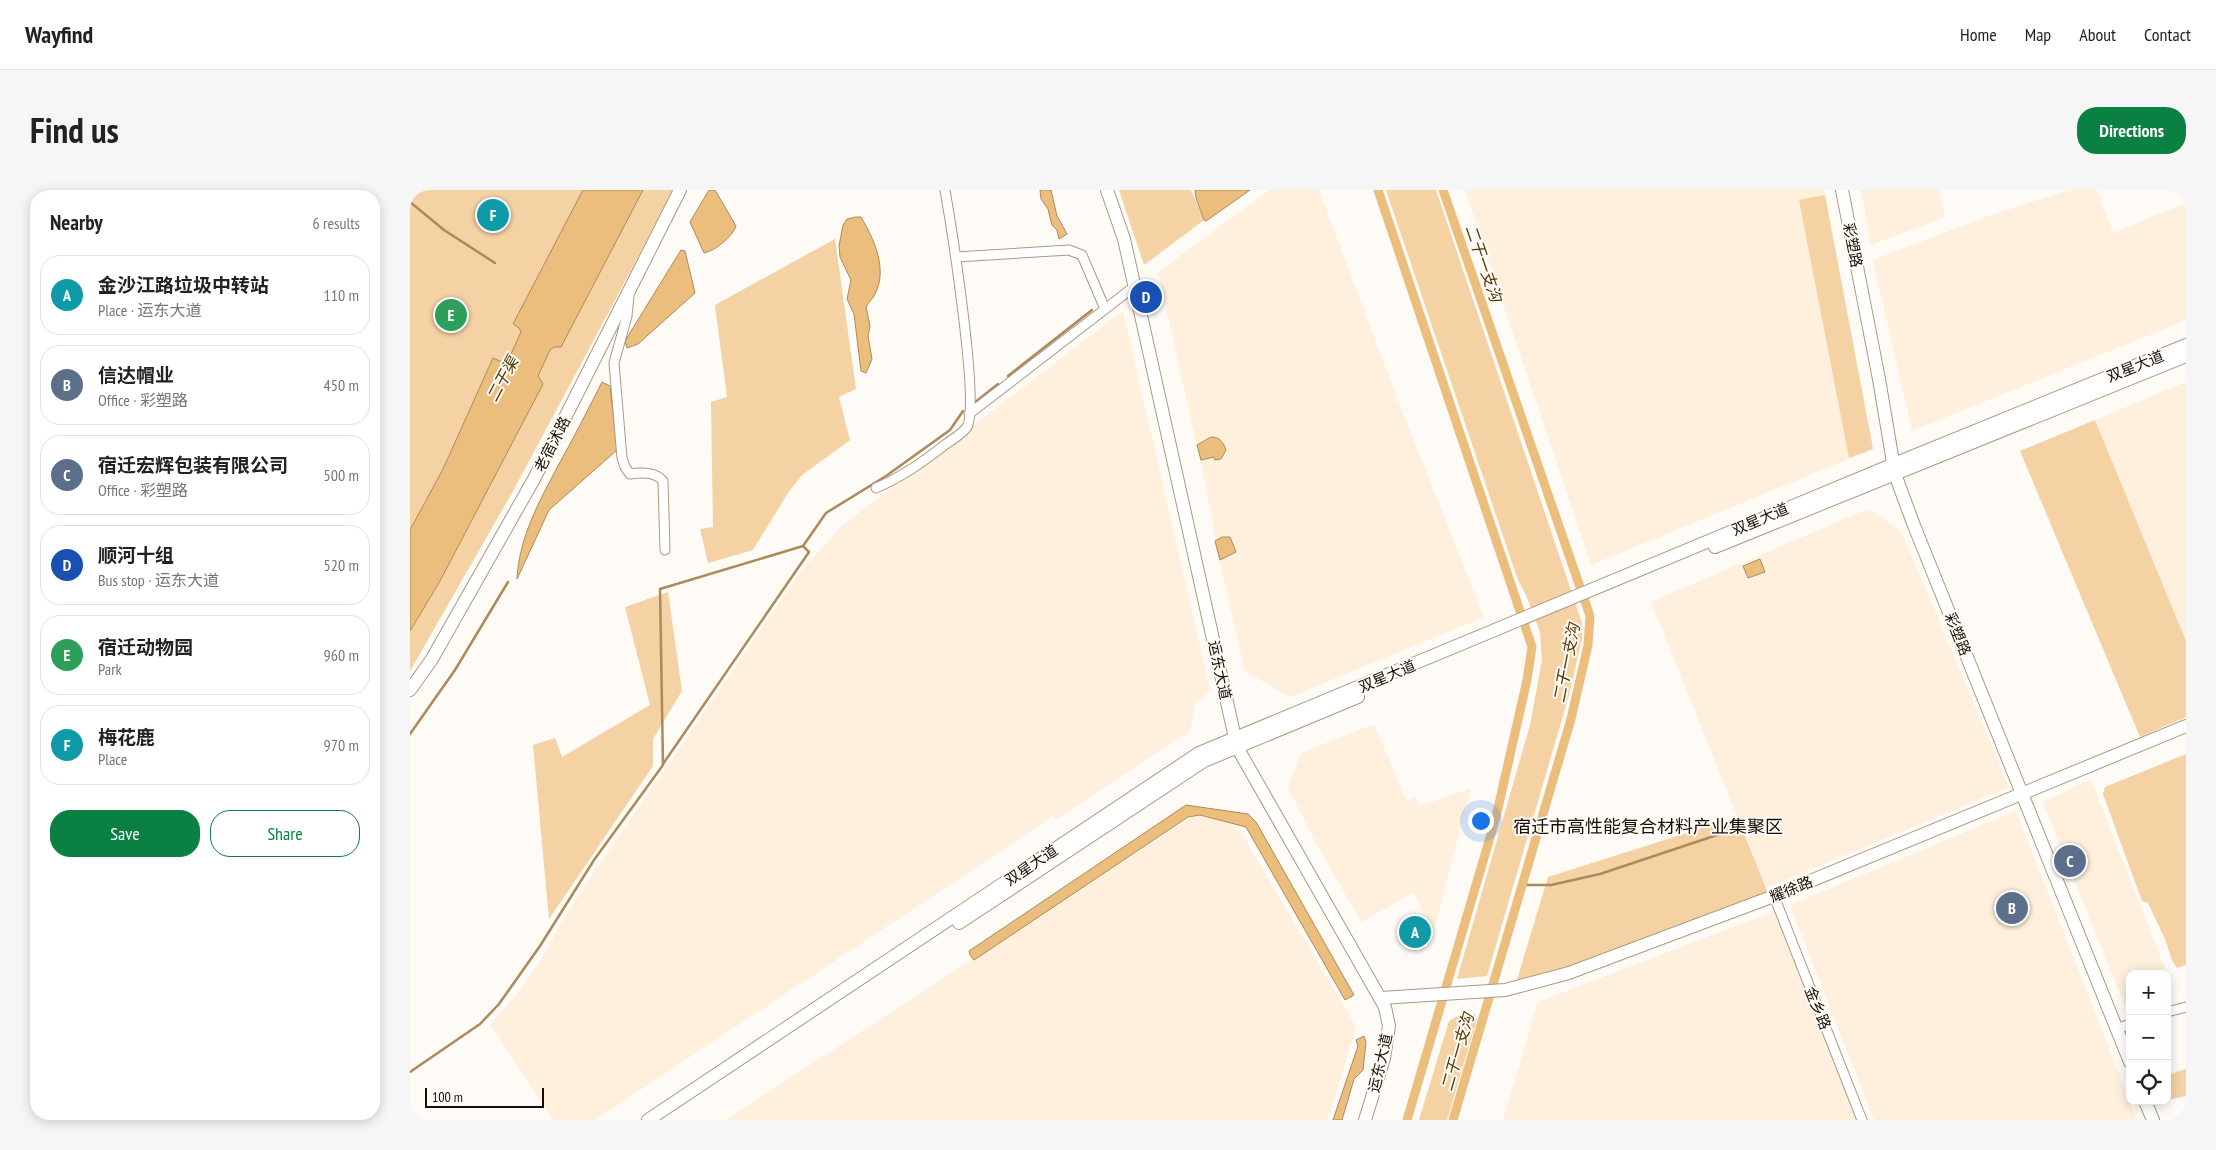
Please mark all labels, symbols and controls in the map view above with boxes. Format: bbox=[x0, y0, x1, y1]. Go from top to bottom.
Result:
text: Wayfind bbox=[25, 19, 93, 50]
text: Home bbox=[1960, 23, 1997, 46]
text: Map bbox=[2025, 23, 2051, 46]
text: About bbox=[2079, 23, 2116, 46]
text: Contact bbox=[2144, 23, 2191, 46]
text: Find us bbox=[30, 107, 119, 153]
button: Directions bbox=[2077, 107, 2186, 154]
pin: F bbox=[477, 196, 509, 234]
text: Nearby bbox=[50, 209, 103, 236]
text: 6 results bbox=[313, 213, 360, 233]
street label: 彩塑路 bbox=[1839, 221, 1867, 269]
water label: 二干一支沟 bbox=[1462, 222, 1507, 306]
text: 金沙江路垃圾中转站 bbox=[98, 273, 269, 297]
pin: D bbox=[1130, 278, 1162, 316]
text: A bbox=[63, 285, 71, 305]
text: 110 m bbox=[324, 285, 359, 305]
pin: E bbox=[435, 296, 467, 334]
text: Place · 运东大道 bbox=[98, 300, 202, 320]
street label: 双星大道 bbox=[2104, 346, 2166, 386]
water label: 二干渠 bbox=[482, 351, 523, 405]
text: 信达帽业 bbox=[98, 363, 174, 387]
text: B bbox=[63, 375, 71, 395]
text: 450 m bbox=[324, 375, 359, 395]
text: Office · 彩塑路 bbox=[98, 390, 188, 410]
street label: 老宿沭路 bbox=[530, 413, 574, 475]
text: 宿迁宏辉包装有限公司 bbox=[98, 453, 288, 477]
text: C bbox=[63, 465, 71, 485]
text: 500 m bbox=[324, 465, 359, 485]
text: Office · 彩塑路 bbox=[98, 480, 188, 500]
street label: 双星大道 bbox=[1729, 499, 1791, 539]
text: 顺河十组 bbox=[98, 543, 174, 567]
text: D bbox=[63, 555, 71, 575]
text: 520 m bbox=[324, 555, 359, 575]
text: Bus stop · 运东大道 bbox=[98, 570, 219, 590]
street label: 彩塑路 bbox=[1941, 610, 1975, 658]
water label: 二干一支沟 bbox=[1549, 620, 1584, 704]
text: 宿迁动物园 bbox=[98, 635, 193, 659]
street label: 运东大道 bbox=[1204, 639, 1236, 701]
text: E bbox=[64, 645, 70, 665]
text: 960 m bbox=[324, 645, 359, 665]
street label: 双星大道 bbox=[1356, 656, 1418, 696]
text: Park bbox=[98, 659, 122, 679]
text: 梅花鹿 bbox=[98, 725, 155, 749]
text: F bbox=[64, 735, 70, 755]
text: 970 m bbox=[324, 735, 359, 755]
text: Place bbox=[98, 749, 127, 769]
your location bbox=[1468, 808, 1494, 834]
button: Save bbox=[50, 810, 200, 857]
button: Share bbox=[210, 810, 360, 857]
district label: 宿迁市高性能复合材料产业集聚区 bbox=[1513, 815, 1783, 838]
street label: 双星大道 bbox=[1001, 840, 1061, 890]
pin: C bbox=[2054, 842, 2086, 880]
street label: 耀徐路 bbox=[1767, 872, 1815, 906]
pin: B bbox=[1996, 889, 2028, 927]
pin: A bbox=[1399, 913, 1431, 951]
map controls bbox=[2126, 970, 2171, 1105]
button: + bbox=[2126, 970, 2171, 1015]
street label: 金乡路 bbox=[1801, 984, 1835, 1032]
water label: 二干一支沟 bbox=[1436, 1009, 1478, 1093]
button: − bbox=[2126, 1015, 2171, 1060]
street label: 运东大道 bbox=[1364, 1032, 1396, 1094]
button: locate bbox=[2126, 1060, 2171, 1105]
scale bar bbox=[425, 1085, 544, 1108]
text: 100 m bbox=[432, 1088, 463, 1106]

